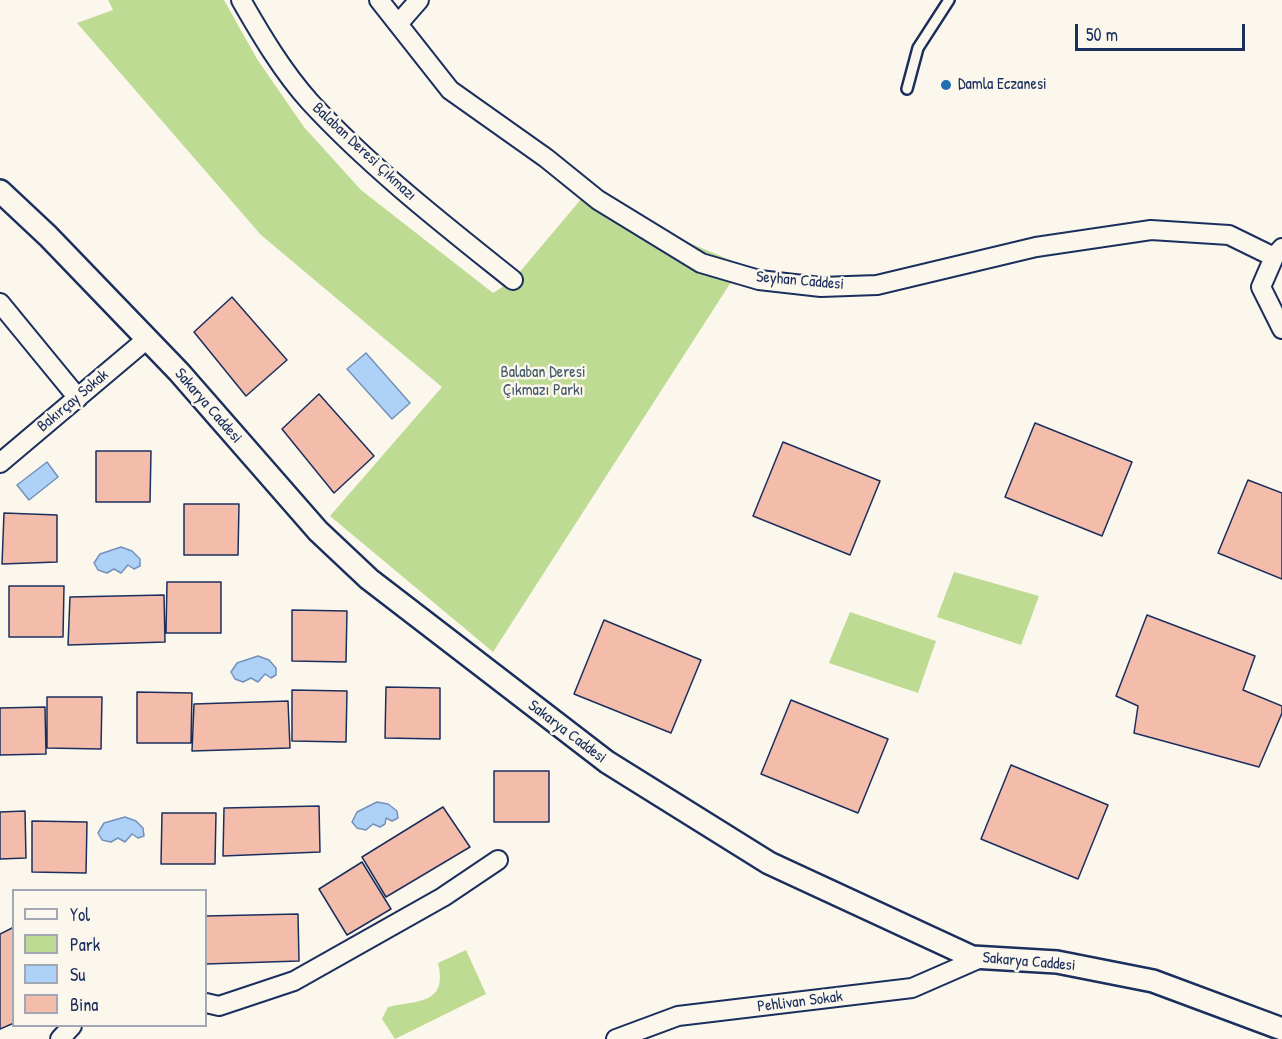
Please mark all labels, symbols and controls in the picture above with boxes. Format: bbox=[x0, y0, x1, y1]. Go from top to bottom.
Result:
scale bar bbox=[1078, 12, 1248, 50]
text: 50 m bbox=[1086, 22, 1118, 47]
place label: Damla Eczanesi bbox=[958, 75, 1047, 95]
marker: Damla Eczanesi bbox=[939, 78, 953, 92]
street label: Balaban Deresi Çıkmazı bbox=[308, 99, 420, 205]
street label: Seyhan Caddesi bbox=[755, 268, 845, 294]
park label: Balaban Deresi Çıkmazı Parkı bbox=[501, 363, 585, 401]
street label: Sakarya Caddesi bbox=[170, 365, 246, 447]
street label: Bakırçay Sokak bbox=[33, 366, 113, 436]
street label: Sakarya Caddesi bbox=[524, 696, 610, 768]
legend bbox=[12, 889, 207, 1027]
text: Yol bbox=[70, 902, 90, 927]
text: Park bbox=[70, 932, 100, 957]
street label: Sakarya Caddesi bbox=[982, 948, 1076, 976]
text: Su bbox=[70, 962, 85, 987]
street label: Pehlivan Sokak bbox=[756, 987, 844, 1017]
text: Bina bbox=[70, 992, 98, 1017]

